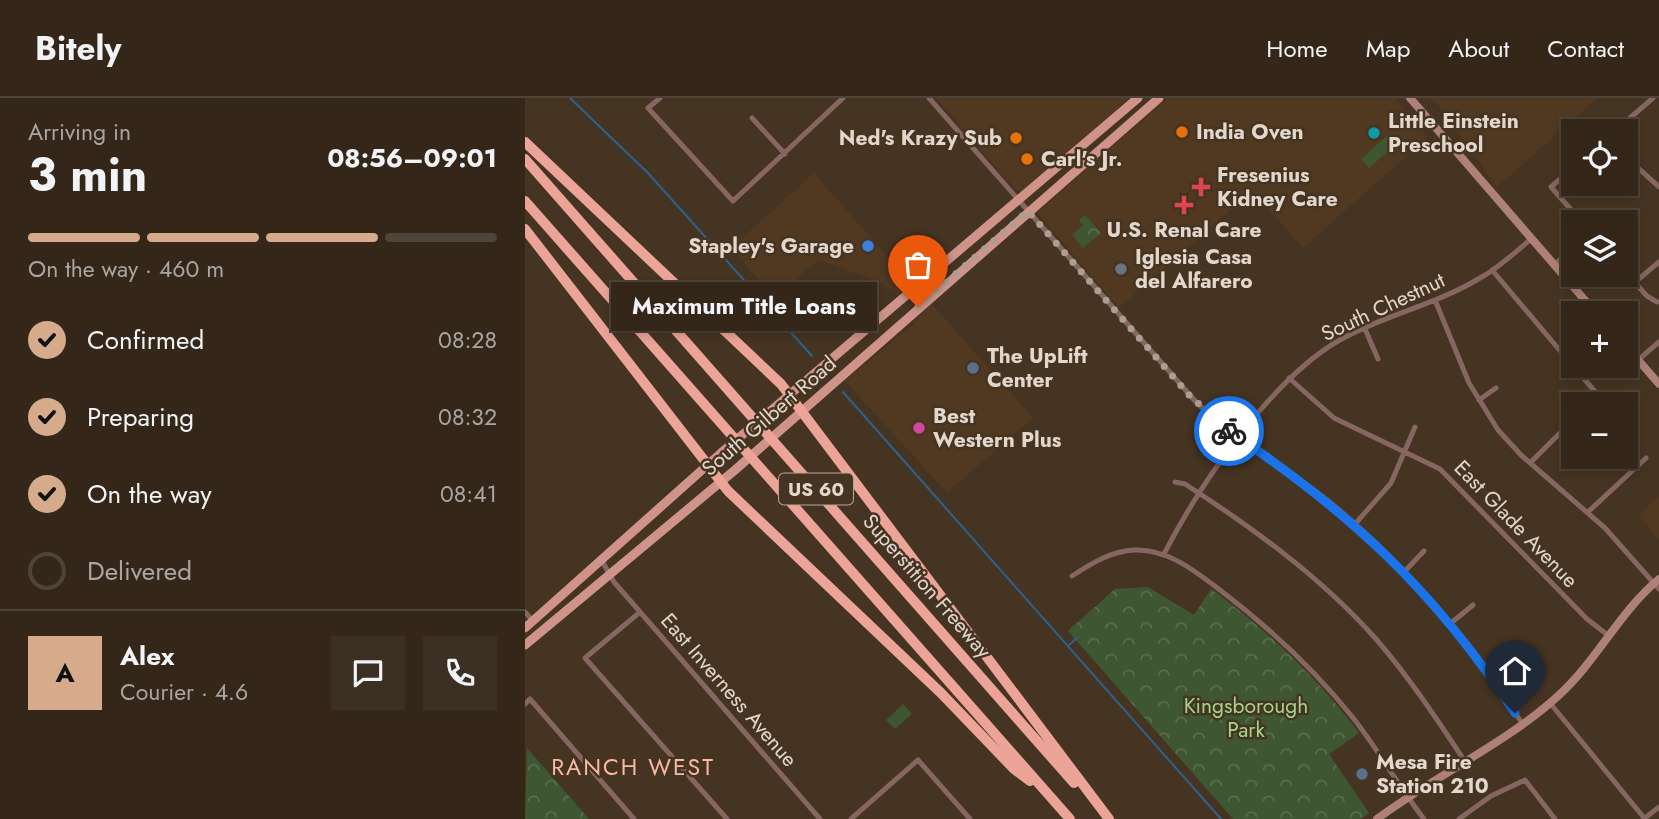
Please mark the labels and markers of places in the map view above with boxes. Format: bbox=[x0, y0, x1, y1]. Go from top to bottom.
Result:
place label: Little Einstein Preschool bbox=[1388, 106, 1519, 160]
place label: India Oven bbox=[1196, 117, 1304, 147]
place label: Ned's Krazy Sub bbox=[839, 123, 1002, 153]
marker: India Oven bbox=[1174, 124, 1190, 140]
marker: Little Einstein Preschool bbox=[1366, 125, 1382, 141]
marker: Ned's Krazy Sub bbox=[1008, 130, 1024, 146]
place label: Carl's Jr. bbox=[1041, 144, 1123, 174]
marker: Carl's Jr. bbox=[1019, 151, 1035, 167]
place label: Fresenius Kidney Care bbox=[1217, 160, 1338, 214]
marker: Fresenius Kidney Care bbox=[1191, 177, 1211, 197]
marker: U.S. Renal Care bbox=[1174, 195, 1194, 215]
place label: U.S. Renal Care bbox=[1106, 215, 1262, 245]
place label: Stapley's Garage bbox=[688, 231, 854, 261]
pin bbox=[888, 235, 948, 307]
marker: Stapley's Garage bbox=[860, 238, 876, 254]
place label: Iglesia Casa del Alfarero bbox=[1135, 242, 1253, 296]
marker: Iglesia Casa del Alfarero bbox=[1113, 261, 1129, 277]
callout: Maximum Title Loans bbox=[610, 282, 876, 332]
place label: The UpLift Center bbox=[987, 341, 1088, 395]
marker: The UpLift Center bbox=[965, 360, 981, 376]
place label: Best Western Plus bbox=[933, 401, 1062, 455]
marker: Best Western Plus bbox=[911, 420, 927, 436]
pin bbox=[1485, 641, 1545, 713]
place label: Mesa Fire Station 210 bbox=[1376, 747, 1489, 801]
marker: Mesa Fire Station 210 bbox=[1354, 766, 1370, 782]

